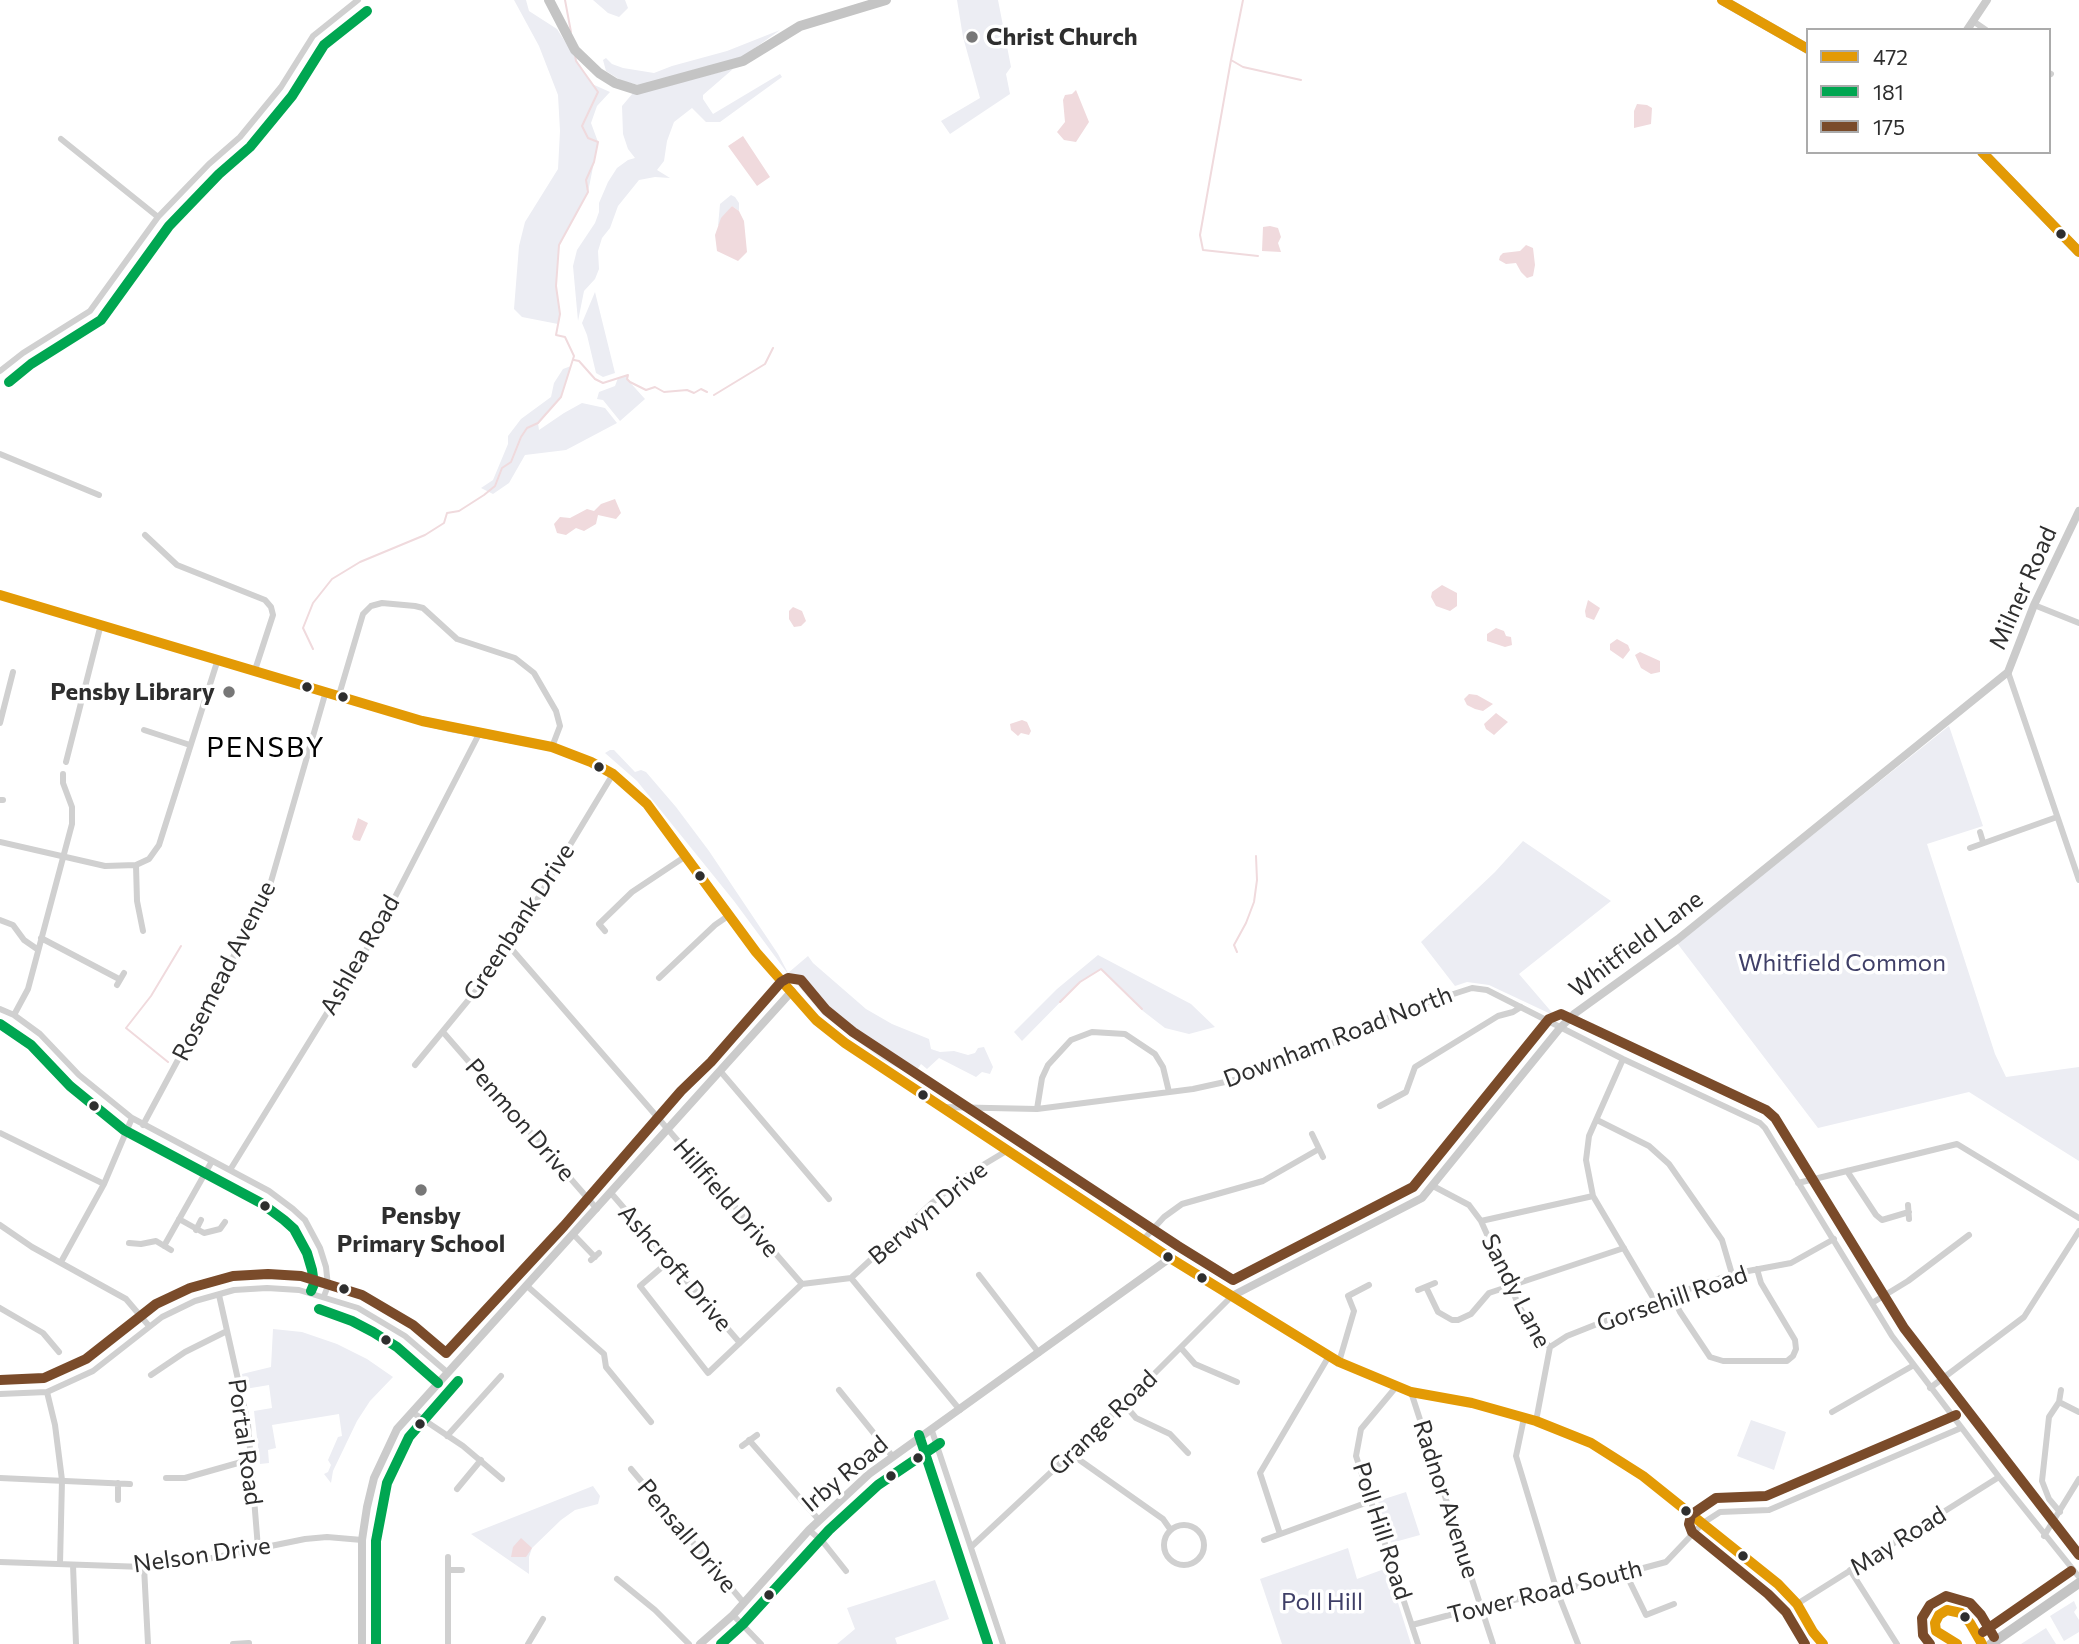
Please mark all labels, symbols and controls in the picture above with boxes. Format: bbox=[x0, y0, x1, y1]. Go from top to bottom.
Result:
place label: Christ Church bbox=[986, 23, 1138, 51]
legend bbox=[1806, 28, 2051, 154]
marker: Christ Church bbox=[964, 29, 980, 45]
text: 472 bbox=[1873, 44, 1908, 69]
text: 181 bbox=[1873, 79, 1904, 104]
text: 175 bbox=[1873, 114, 1905, 139]
unlabelled marker bbox=[2054, 227, 2068, 241]
street label: Milner Road bbox=[1983, 522, 2063, 654]
place label: Pensby Library bbox=[50, 678, 215, 706]
unlabelled marker bbox=[300, 680, 314, 694]
marker: Pensby Library bbox=[221, 684, 237, 700]
unlabelled marker bbox=[336, 690, 350, 704]
district label: PENSBY bbox=[207, 731, 325, 765]
unlabelled marker bbox=[592, 760, 606, 774]
street label: Greenbank Drive bbox=[457, 838, 581, 1006]
unlabelled marker bbox=[693, 869, 707, 883]
street label: Rosemead Avenue bbox=[166, 876, 282, 1066]
street label: Whitfield Lane bbox=[1564, 884, 1708, 1004]
street label: Ashlea Road bbox=[314, 890, 406, 1020]
park label: Whitfield Common bbox=[1738, 949, 1946, 977]
street label: Downham Road North bbox=[1220, 980, 1456, 1094]
street label: Penmon Drive bbox=[459, 1053, 581, 1187]
unlabelled marker bbox=[916, 1088, 930, 1102]
unlabelled marker bbox=[87, 1099, 101, 1113]
street label: Hillfield Drive bbox=[667, 1133, 785, 1263]
street label: Berwyn Drive bbox=[863, 1155, 993, 1271]
marker: Pensby Primary School bbox=[413, 1182, 429, 1198]
unlabelled marker bbox=[258, 1199, 272, 1213]
street label: Ashcroft Drive bbox=[612, 1199, 738, 1337]
place label: Pensby Primary School bbox=[337, 1202, 505, 1258]
street label: Sandy Lane bbox=[1475, 1229, 1557, 1353]
unlabelled marker bbox=[1161, 1250, 1175, 1264]
street label: Gorsehill Road bbox=[1593, 1260, 1751, 1338]
unlabelled marker bbox=[1195, 1271, 1209, 1285]
unlabelled marker bbox=[337, 1282, 351, 1296]
unlabelled marker bbox=[379, 1333, 393, 1347]
street label: Grange Road bbox=[1043, 1364, 1163, 1482]
street label: Portal Road bbox=[222, 1377, 268, 1507]
street label: Radnor Avenue bbox=[1407, 1416, 1485, 1582]
unlabelled marker bbox=[413, 1417, 427, 1431]
street label: Irby Road bbox=[796, 1430, 894, 1518]
unlabelled marker bbox=[911, 1451, 925, 1465]
street label: Poll Hill Road bbox=[1346, 1459, 1418, 1603]
unlabelled marker bbox=[884, 1469, 898, 1483]
street label: Pensall Drive bbox=[631, 1473, 743, 1599]
street label: May Road bbox=[1845, 1500, 1951, 1582]
unlabelled marker bbox=[1679, 1504, 1693, 1518]
street label: Nelson Drive bbox=[131, 1531, 273, 1579]
unlabelled marker bbox=[1736, 1549, 1750, 1563]
street label: Tower Road South bbox=[1445, 1554, 1645, 1630]
unlabelled marker bbox=[762, 1588, 776, 1602]
park label: Poll Hill bbox=[1281, 1588, 1363, 1616]
unlabelled marker bbox=[1958, 1610, 1972, 1624]

